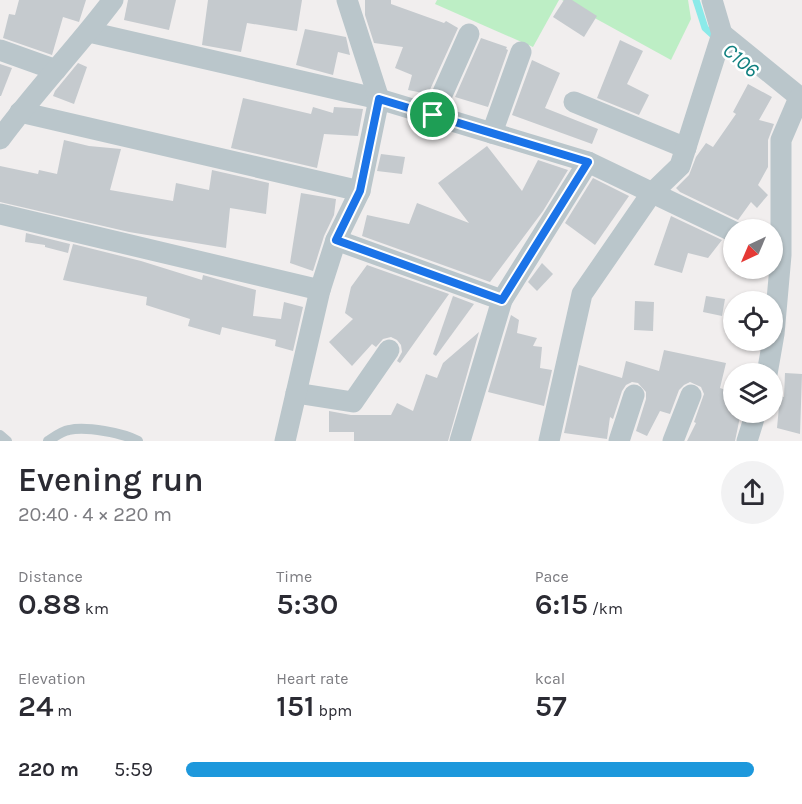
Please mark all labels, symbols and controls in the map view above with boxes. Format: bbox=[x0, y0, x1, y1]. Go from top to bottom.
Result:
water label: C106 bbox=[718, 38, 764, 82]
pin bbox=[407, 89, 458, 140]
icon: arrive bbox=[416, 98, 449, 131]
north arrow bbox=[723, 219, 783, 279]
map controls bbox=[723, 219, 783, 423]
button: locate bbox=[723, 291, 783, 351]
button: layers bbox=[723, 363, 783, 423]
text: Evening run bbox=[18, 461, 204, 499]
button: share bbox=[721, 461, 784, 524]
text: 20:40 · 4 × 220 m bbox=[18, 503, 172, 526]
text: Distance bbox=[18, 567, 83, 586]
text: Time bbox=[276, 567, 312, 586]
text: Pace bbox=[535, 567, 569, 586]
text: 0.88 bbox=[18, 586, 81, 622]
text: 5:30 bbox=[276, 586, 338, 622]
text: 6:15 bbox=[535, 586, 588, 622]
text: km bbox=[81, 599, 109, 618]
text: /km bbox=[588, 599, 623, 618]
text: Elevation bbox=[18, 669, 86, 688]
text: Heart rate bbox=[276, 669, 348, 688]
text: kcal bbox=[535, 669, 565, 688]
text: 24 bbox=[18, 688, 54, 724]
text: 151 bbox=[276, 688, 315, 724]
text: 57 bbox=[535, 688, 567, 724]
text: m bbox=[54, 701, 72, 720]
text: bpm bbox=[315, 701, 352, 720]
text: 220 m bbox=[18, 758, 79, 781]
text: 5:59 bbox=[114, 758, 153, 781]

